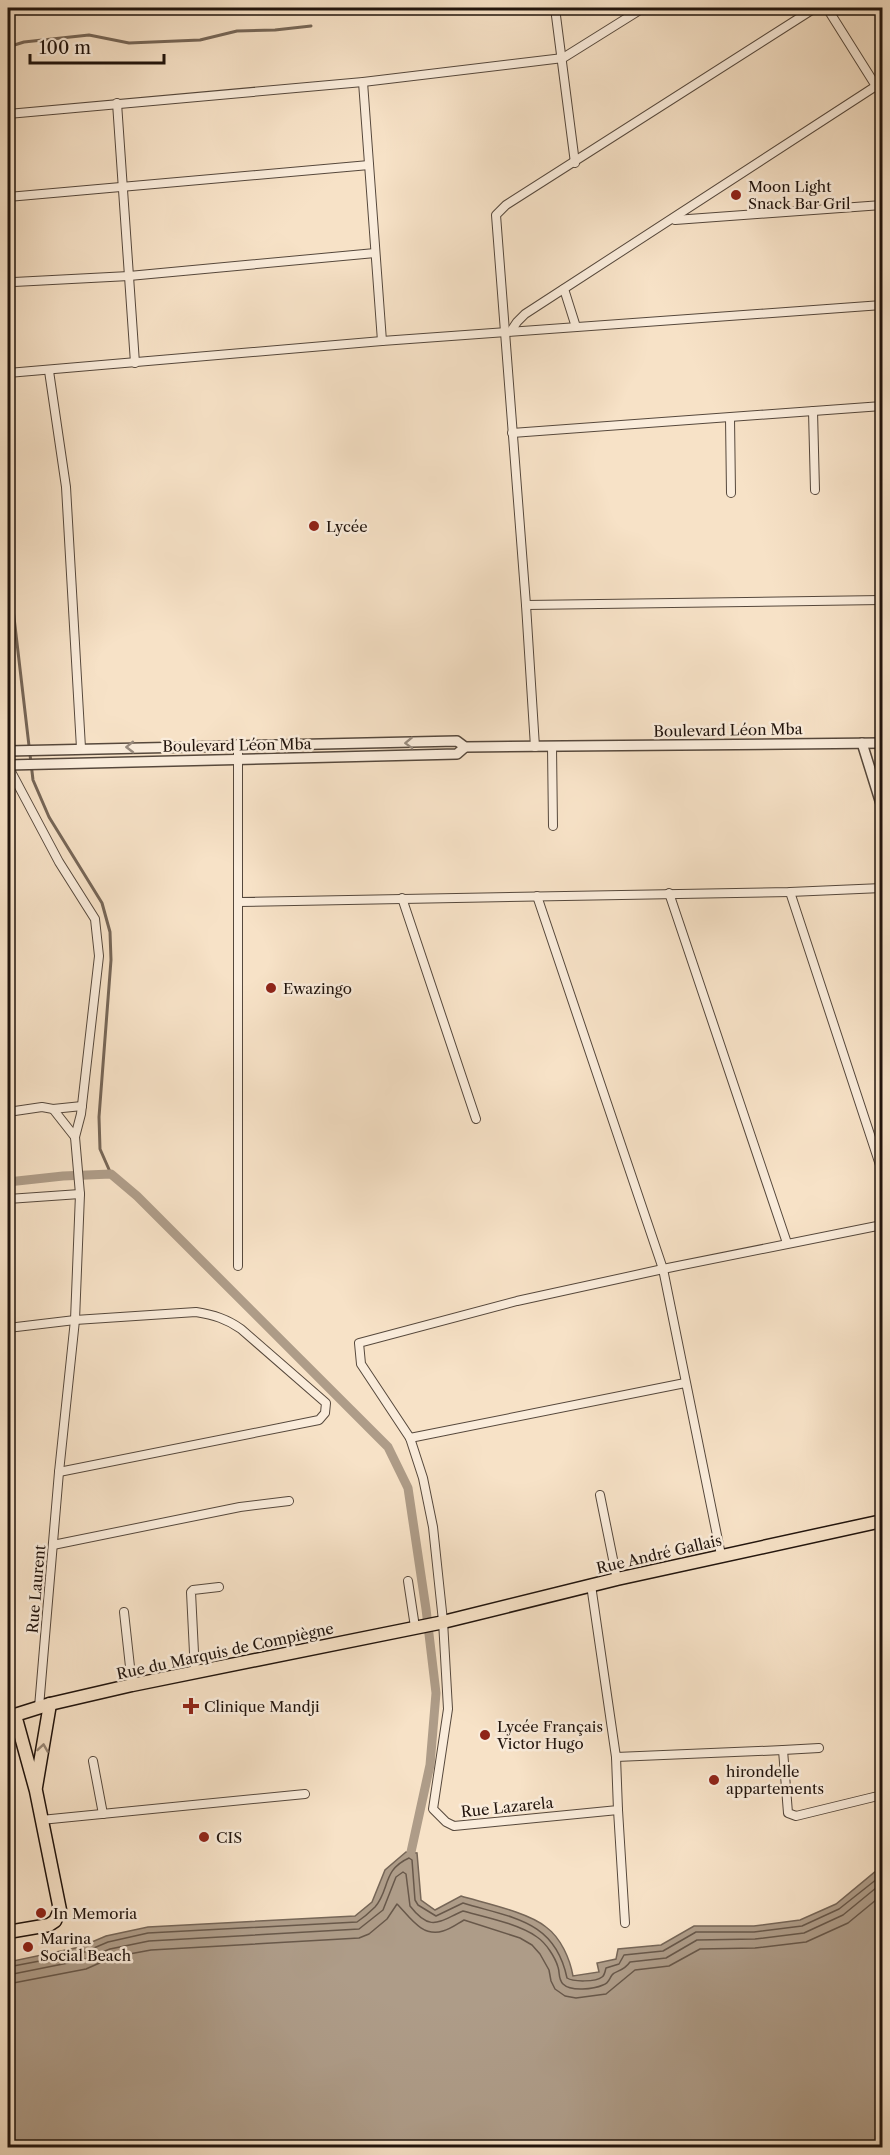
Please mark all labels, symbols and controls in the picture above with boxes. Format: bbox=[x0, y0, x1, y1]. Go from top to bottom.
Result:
scale bar bbox=[30, 27, 164, 65]
text: 100 m bbox=[39, 37, 91, 59]
place label: Moon Light Snack Bar Gril bbox=[748, 177, 851, 213]
marker: Moon Light Snack Bar Gril bbox=[729, 188, 743, 202]
place label: Lycée bbox=[326, 517, 368, 536]
marker: Lycée bbox=[307, 519, 321, 533]
street label: Boulevard Léon Mba bbox=[653, 719, 803, 741]
street label: Boulevard Léon Mba bbox=[162, 734, 312, 756]
one-way arrow bbox=[404, 736, 413, 749]
one-way arrow bbox=[125, 741, 134, 753]
place label: Ewazingo bbox=[283, 979, 352, 998]
marker: Ewazingo bbox=[264, 981, 278, 995]
street label: Rue André Gallais bbox=[594, 1530, 724, 1578]
street label: Rue Laurent bbox=[23, 1543, 49, 1634]
street label: Rue du Marquis de Compiègne bbox=[115, 1619, 335, 1683]
marker: Clinique Mandji bbox=[182, 1697, 200, 1715]
place label: Clinique Mandji bbox=[204, 1697, 320, 1716]
place label: Lycée Français Victor Hugo bbox=[496, 1717, 603, 1753]
marker: Lycée Français Victor Hugo bbox=[478, 1728, 492, 1742]
one-way arrow bbox=[36, 1743, 48, 1752]
place label: hirondelle appartements bbox=[726, 1762, 824, 1798]
marker: hirondelle appartements bbox=[707, 1773, 721, 1787]
street label: Rue Lazarela bbox=[460, 1793, 554, 1821]
place label: CIS bbox=[216, 1828, 242, 1847]
marker: CIS bbox=[197, 1830, 211, 1844]
place label: In Memoria bbox=[53, 1904, 137, 1923]
marker: In Memoria bbox=[34, 1906, 48, 1920]
place label: Marina Social Beach bbox=[40, 1929, 132, 1965]
marker: Marina Social Beach bbox=[21, 1940, 35, 1954]

